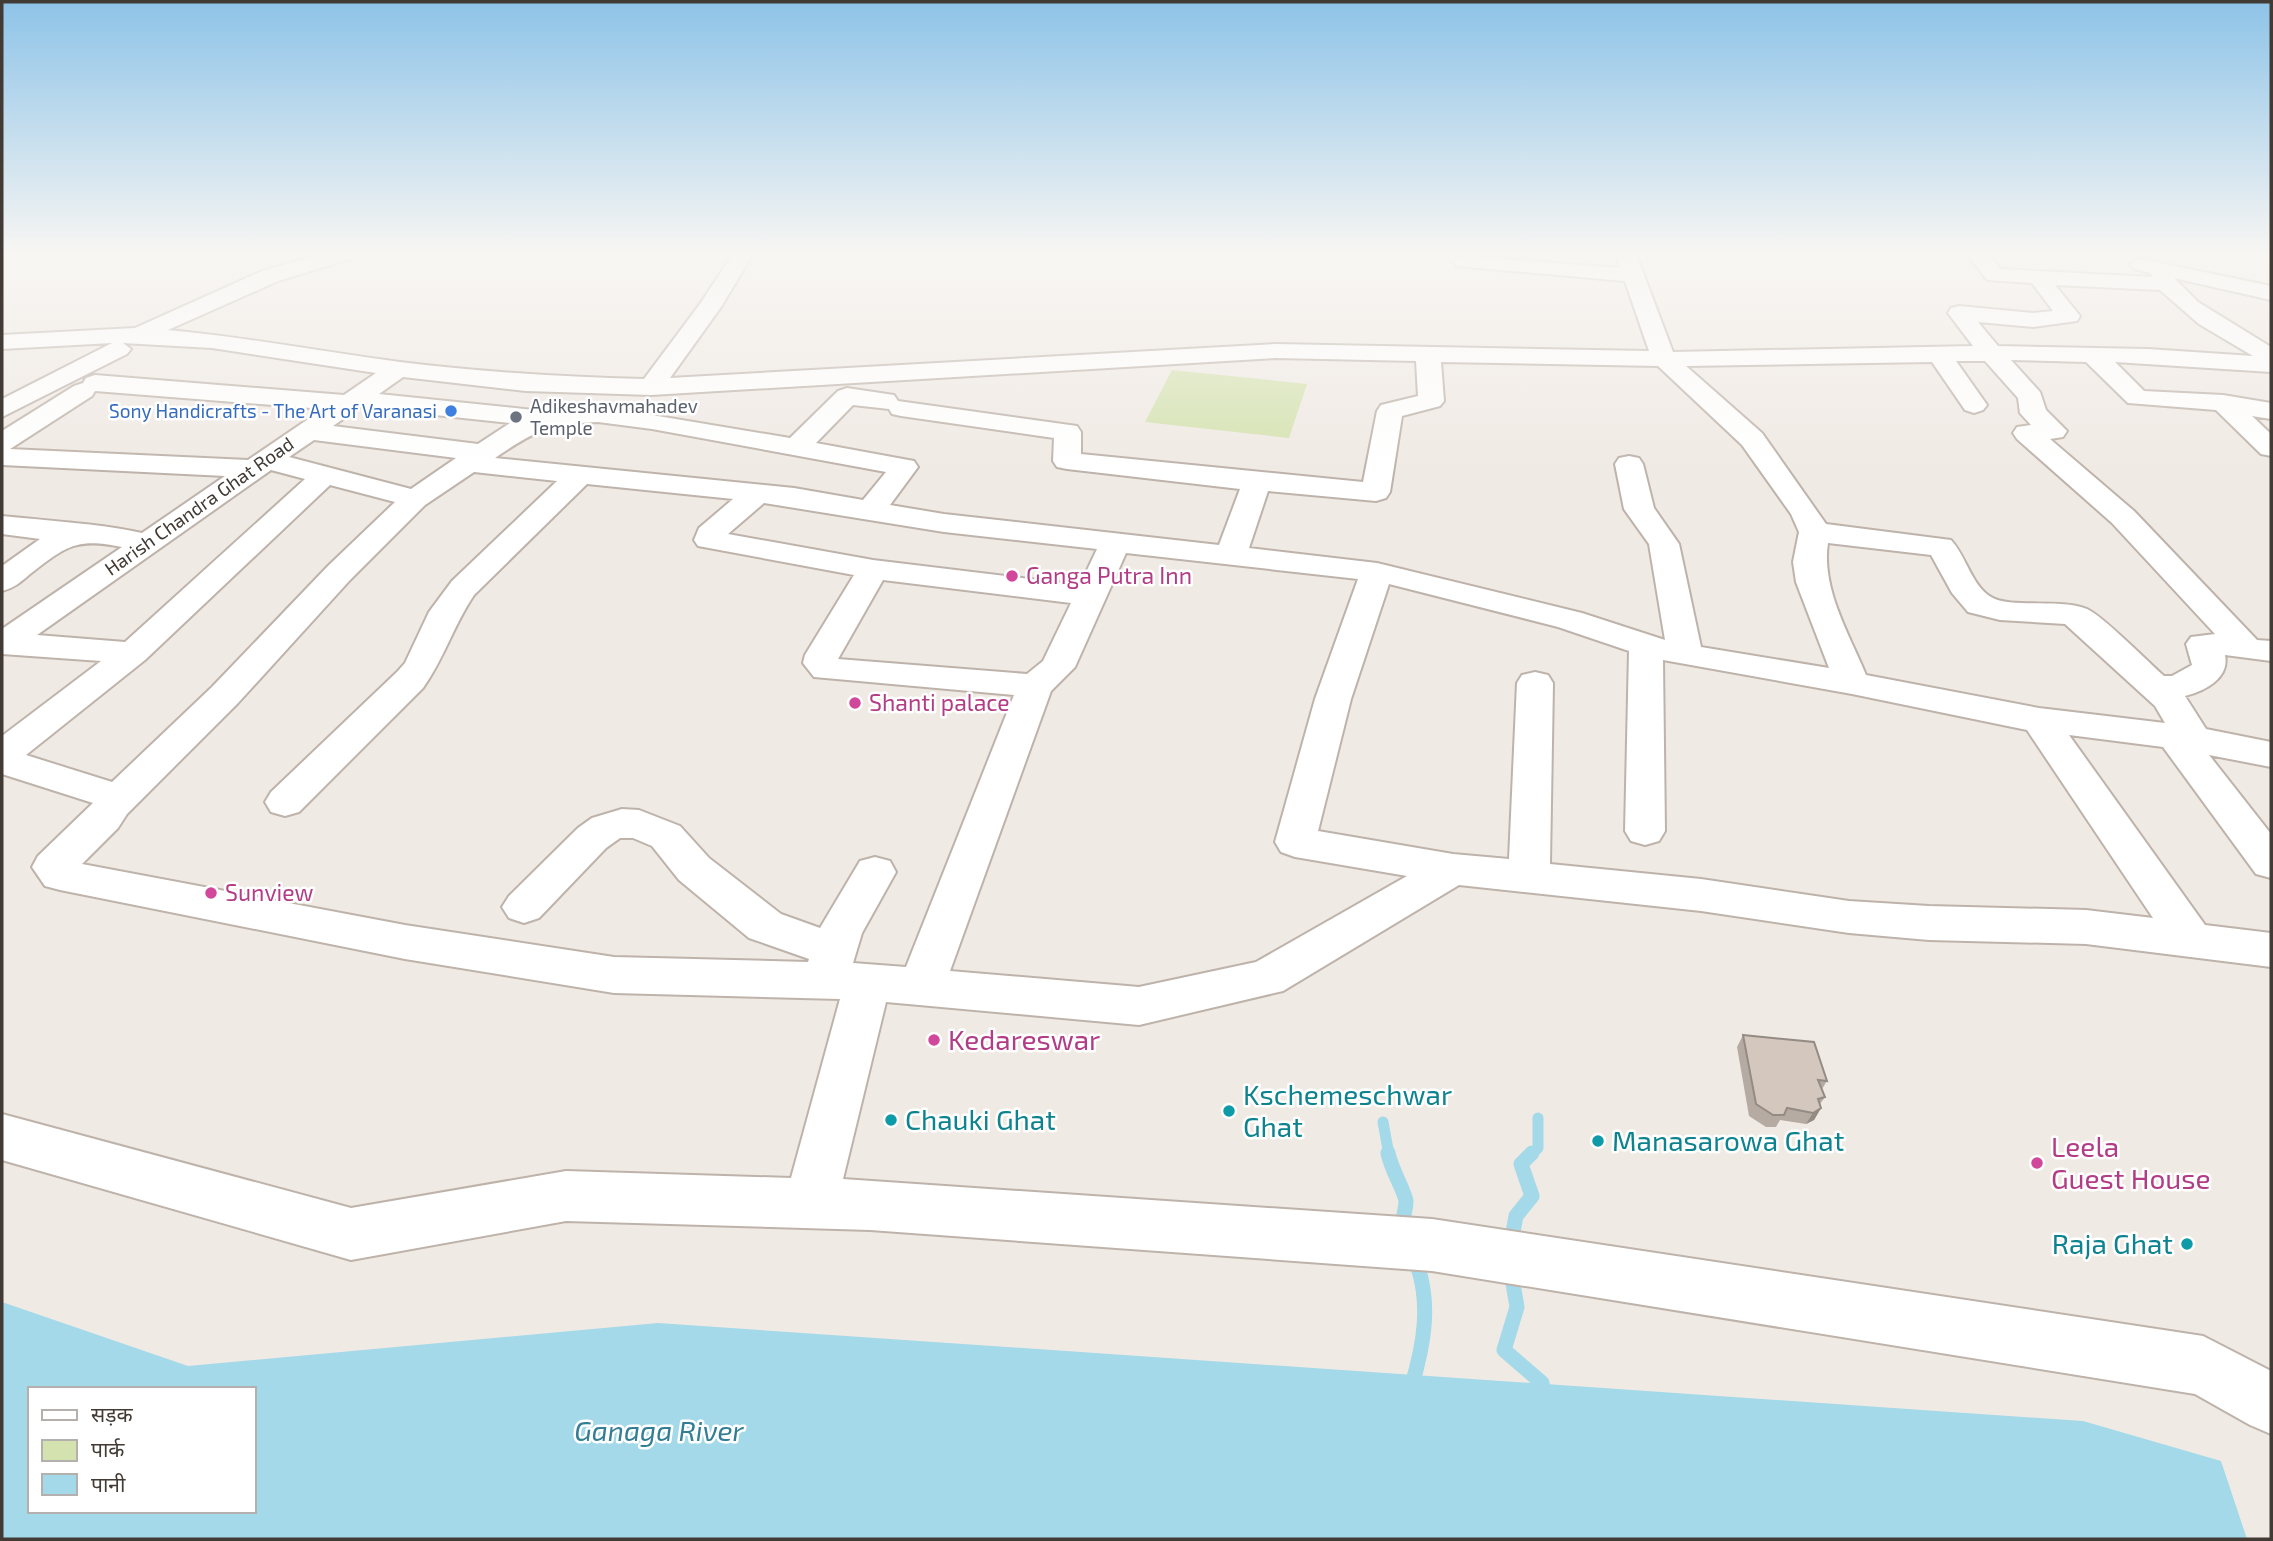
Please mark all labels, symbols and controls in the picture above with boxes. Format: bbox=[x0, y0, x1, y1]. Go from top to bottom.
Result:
place label: Adikeshavmahadev Temple bbox=[530, 394, 698, 439]
place label: Sony Handicrafts - The Art of Varanasi bbox=[109, 399, 437, 422]
marker: Sony Handicrafts - The Art of Varanasi bbox=[443, 403, 459, 419]
marker: Adikeshavmahadev Temple bbox=[508, 409, 524, 425]
street label: Harish Chandra Ghat Road bbox=[100, 431, 298, 580]
place label: Ganga Putra Inn bbox=[1026, 561, 1192, 589]
marker: Ganga Putra Inn bbox=[1004, 568, 1020, 584]
place label: Shanti palace bbox=[869, 688, 1010, 716]
marker: Shanti palace bbox=[847, 695, 863, 711]
place label: Sunview bbox=[225, 878, 314, 906]
marker: Sunview bbox=[203, 885, 219, 901]
place label: Kedareswar bbox=[948, 1022, 1100, 1056]
marker: Kedareswar bbox=[926, 1032, 942, 1048]
place label: Kschemeschwar Ghat bbox=[1243, 1077, 1452, 1143]
place label: Chauki Ghat bbox=[905, 1102, 1056, 1136]
marker: Kschemeschwar Ghat bbox=[1221, 1103, 1237, 1119]
marker: Chauki Ghat bbox=[883, 1112, 899, 1128]
place label: Manasarowa Ghat bbox=[1612, 1123, 1844, 1157]
place label: Leela Guest House bbox=[2051, 1129, 2211, 1195]
marker: Manasarowa Ghat bbox=[1590, 1133, 1606, 1149]
marker: Leela Guest House bbox=[2029, 1155, 2045, 1171]
place label: Raja Ghat bbox=[2052, 1226, 2173, 1260]
marker: Raja Ghat bbox=[2179, 1236, 2195, 1252]
legend bbox=[28, 1387, 256, 1513]
text: सड़क bbox=[91, 1401, 133, 1426]
water label: Ganaga River bbox=[574, 1413, 745, 1447]
text: पार्क bbox=[91, 1436, 125, 1461]
text: पानी bbox=[91, 1471, 126, 1496]

